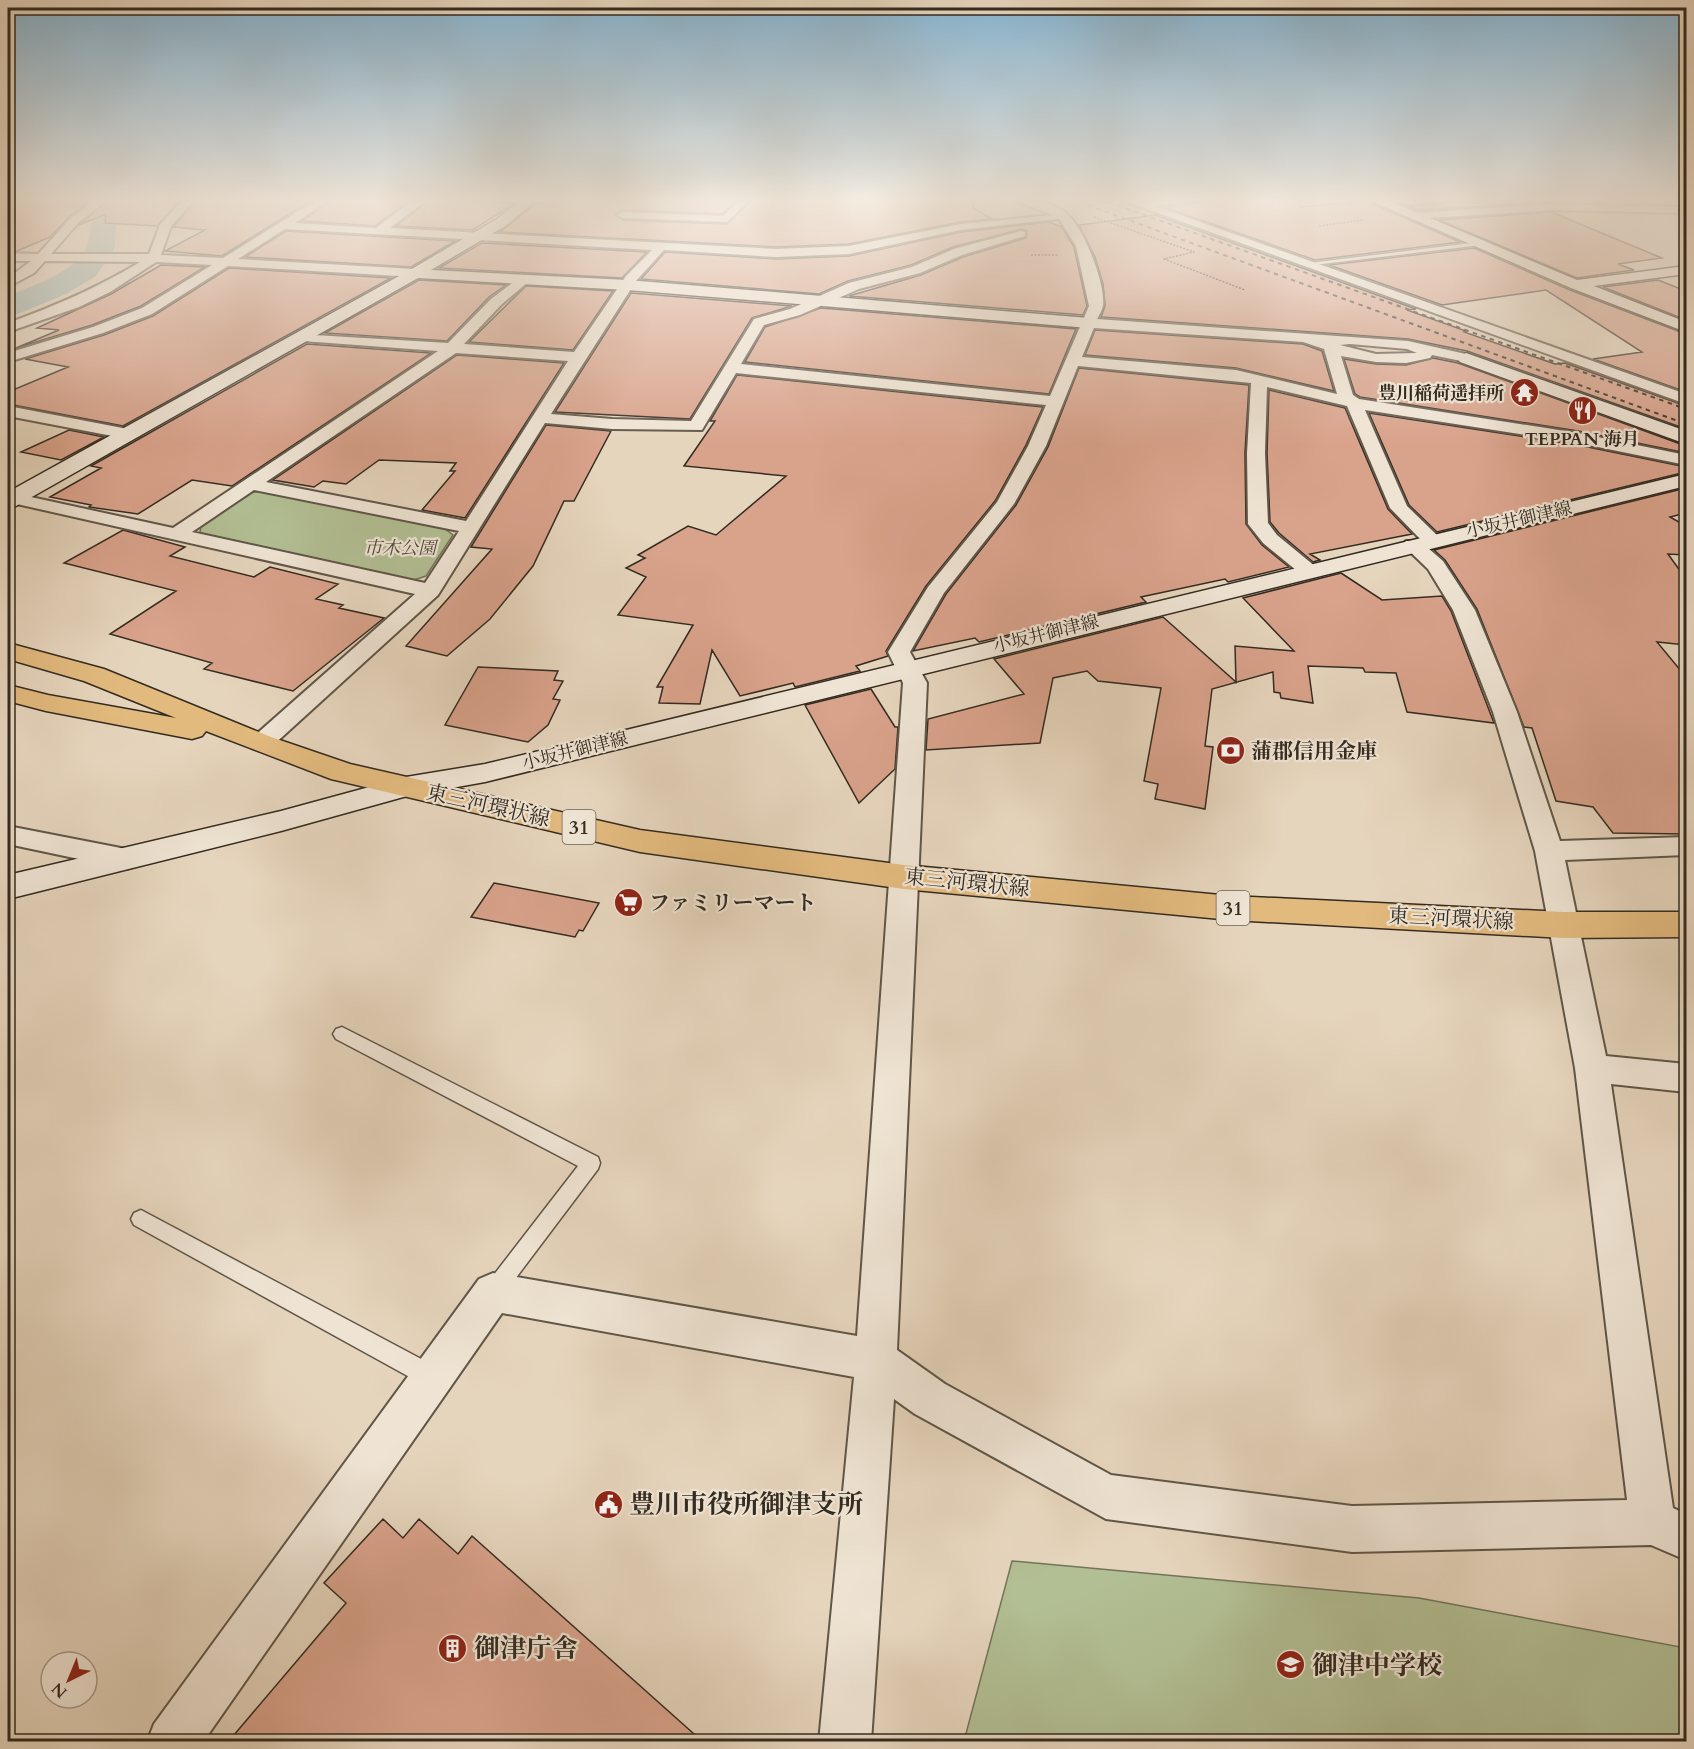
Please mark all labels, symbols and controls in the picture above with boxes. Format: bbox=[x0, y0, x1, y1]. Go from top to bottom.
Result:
temple icon: 豊川稲荷遥拝所 bbox=[1509, 377, 1541, 409]
place label: 豊川稲荷遥拝所 bbox=[1378, 381, 1504, 406]
restaurant icon: TEPPAN 海月 bbox=[1566, 394, 1598, 426]
place label: TEPPAN 海月 bbox=[1524, 427, 1640, 452]
street label: 小坂井御津線 bbox=[1464, 496, 1574, 544]
park label: 市木公園 bbox=[364, 536, 439, 561]
street label: 小坂井御津線 bbox=[991, 609, 1101, 659]
street label: 小坂井御津線 bbox=[520, 726, 630, 776]
bank icon: 蒲郡信用金庫 bbox=[1214, 735, 1246, 767]
place label: 蒲郡信用金庫 bbox=[1251, 737, 1377, 766]
street label: 東三河環状線 bbox=[423, 778, 553, 834]
road number: 31 bbox=[562, 810, 596, 844]
street label: 東三河環状線 bbox=[903, 862, 1031, 904]
supermarket icon: ファミリーマート bbox=[612, 887, 644, 919]
place label: ファミリーマート bbox=[649, 889, 817, 918]
road number: 31 bbox=[1216, 891, 1250, 925]
street label: 東三河環状線 bbox=[1387, 901, 1515, 937]
place label: 豊川市役所御津支所 bbox=[629, 1487, 863, 1522]
public building icon: 豊川市役所御津支所 bbox=[592, 1488, 624, 1520]
place label: 御津庁舎 bbox=[474, 1631, 578, 1666]
building icon: 御津庁舎 bbox=[437, 1632, 469, 1664]
place label: 御津中学校 bbox=[1312, 1648, 1442, 1683]
school or university icon: 御津中学校 bbox=[1275, 1649, 1307, 1681]
north arrow bbox=[39, 1650, 99, 1710]
text: N bbox=[47, 1677, 72, 1703]

